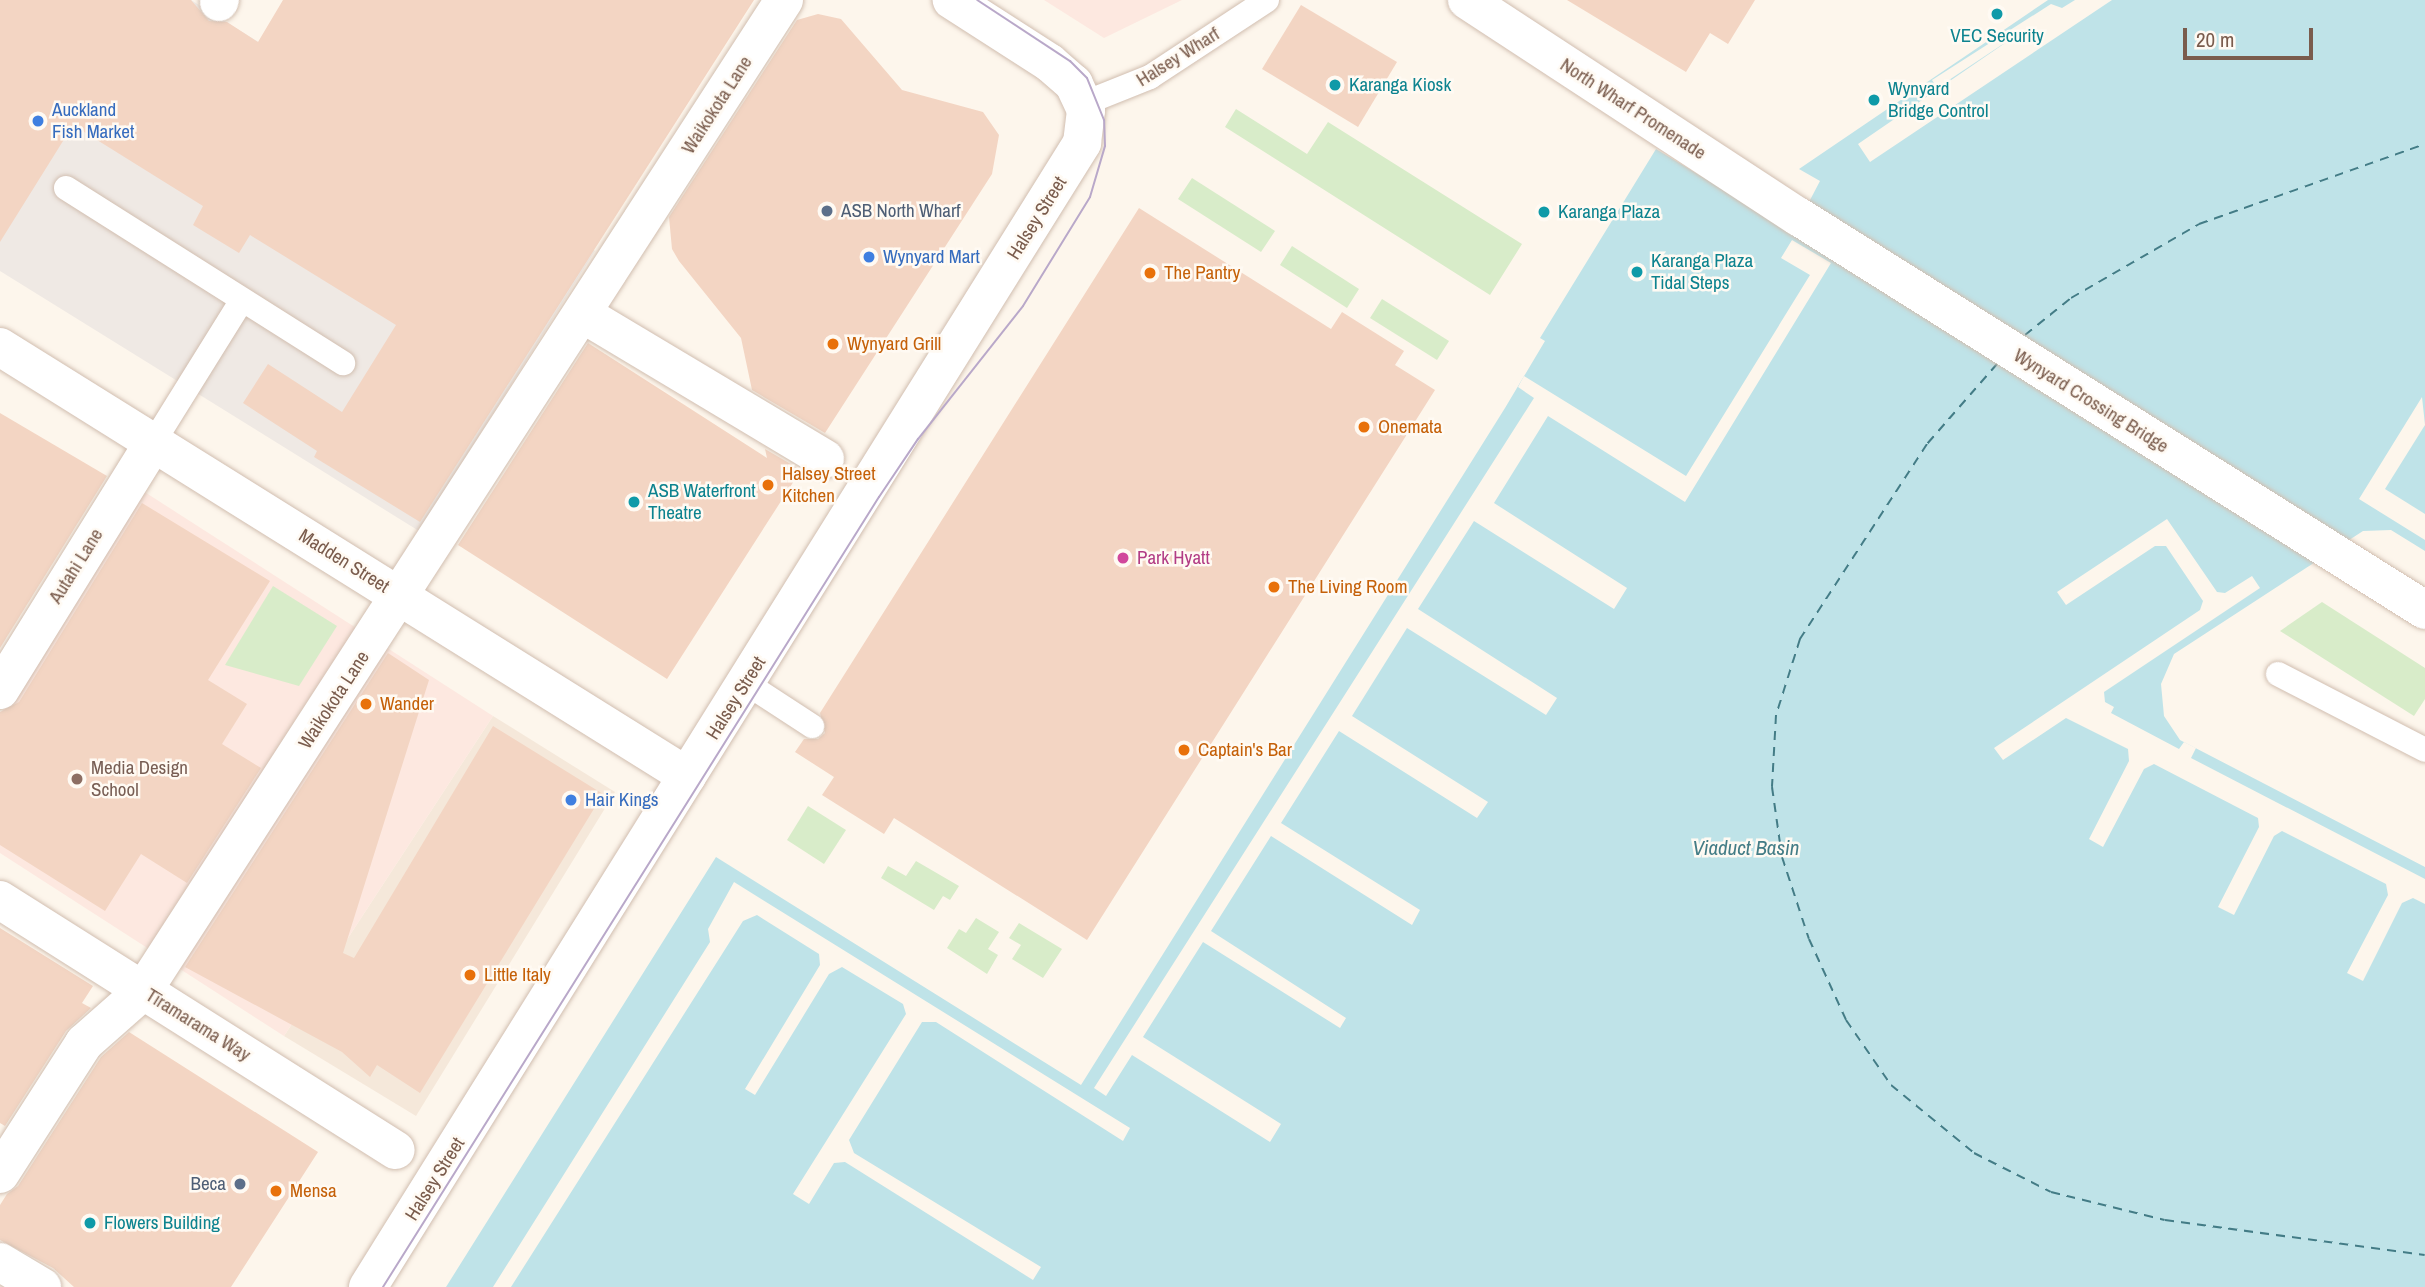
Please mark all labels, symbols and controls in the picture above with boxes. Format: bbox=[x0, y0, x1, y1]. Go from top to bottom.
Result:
marker: VEC Security bbox=[1989, 6, 2005, 22]
scale bar bbox=[2187, 14, 2316, 58]
street label: Halsey Wharf bbox=[1132, 23, 1224, 91]
place label: VEC Security bbox=[1950, 25, 2044, 47]
text: 20 m bbox=[2196, 25, 2234, 54]
street label: Waikokota Lane bbox=[677, 52, 757, 158]
street label: North Wharf Promenade bbox=[1556, 53, 1710, 165]
place label: Karanga Kiosk bbox=[1349, 74, 1451, 96]
marker: Karanga Kiosk bbox=[1327, 77, 1343, 93]
place label: Wynyard Bridge Control bbox=[1888, 78, 1988, 122]
marker: Wynyard Bridge Control bbox=[1866, 92, 1882, 108]
place label: Auckland Fish Market bbox=[52, 99, 134, 143]
marker: Auckland Fish Market bbox=[30, 113, 46, 129]
street label: Halsey Street bbox=[1003, 172, 1071, 264]
place label: ASB North Wharf bbox=[841, 200, 960, 222]
place label: Karanga Plaza bbox=[1558, 201, 1660, 223]
marker: ASB North Wharf bbox=[819, 203, 835, 219]
marker: Karanga Plaza bbox=[1536, 204, 1552, 220]
place label: Wynyard Mart bbox=[883, 246, 980, 268]
marker: Wynyard Mart bbox=[861, 249, 877, 265]
place label: Karanga Plaza Tidal Steps bbox=[1651, 250, 1753, 294]
place label: The Pantry bbox=[1164, 262, 1240, 284]
marker: Karanga Plaza Tidal Steps bbox=[1629, 264, 1645, 280]
marker: The Pantry bbox=[1142, 265, 1158, 281]
place label: Wynyard Grill bbox=[847, 333, 941, 355]
marker: Wynyard Grill bbox=[825, 336, 841, 352]
street label: Wynyard Crossing Bridge bbox=[2009, 344, 2173, 458]
place label: Onemata bbox=[1378, 416, 1442, 438]
marker: Onemata bbox=[1356, 419, 1372, 435]
place label: Halsey Street Kitchen bbox=[782, 463, 876, 507]
marker: Halsey Street Kitchen bbox=[760, 477, 776, 493]
place label: ASB Waterfront Theatre bbox=[648, 480, 756, 524]
marker: ASB Waterfront Theatre bbox=[626, 494, 642, 510]
street label: Autahi Lane bbox=[44, 524, 108, 608]
street label: Madden Street bbox=[295, 524, 393, 598]
place label: Park Hyatt bbox=[1137, 547, 1210, 569]
marker: Park Hyatt bbox=[1115, 550, 1131, 566]
place label: The Living Room bbox=[1288, 576, 1408, 598]
marker: The Living Room bbox=[1266, 579, 1282, 595]
street label: Waikokota Lane bbox=[294, 647, 374, 753]
street label: Halsey Street bbox=[702, 652, 770, 744]
place label: Wander bbox=[380, 693, 434, 715]
marker: Wander bbox=[358, 696, 374, 712]
place label: Captain's Bar bbox=[1198, 739, 1292, 761]
marker: Captain's Bar bbox=[1176, 742, 1192, 758]
place label: Media Design School bbox=[91, 757, 188, 801]
marker: Media Design School bbox=[69, 771, 85, 787]
place label: Hair Kings bbox=[585, 789, 659, 811]
marker: Hair Kings bbox=[563, 792, 579, 808]
water label: Viaduct Basin bbox=[1693, 835, 1799, 861]
place label: Little Italy bbox=[484, 964, 551, 986]
marker: Little Italy bbox=[462, 967, 478, 983]
street label: Tīramarama Way bbox=[141, 984, 255, 1066]
street label: Halsey Street bbox=[401, 1133, 469, 1225]
place label: Beca bbox=[190, 1173, 226, 1195]
marker: Beca bbox=[232, 1176, 248, 1192]
place label: Mensa bbox=[290, 1180, 337, 1202]
marker: Mensa bbox=[268, 1183, 284, 1199]
place label: Flowers Building bbox=[104, 1212, 220, 1234]
marker: Flowers Building bbox=[82, 1215, 98, 1231]

